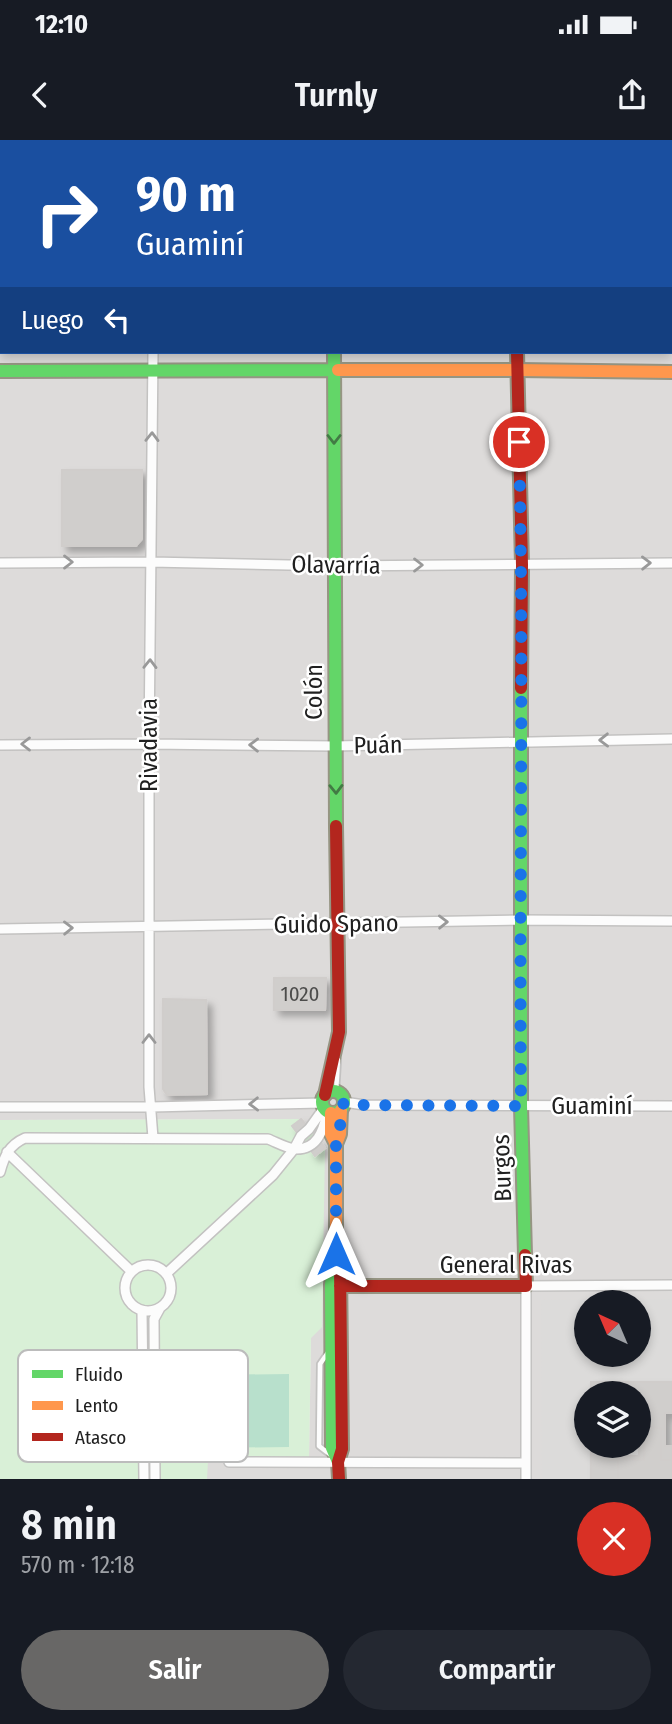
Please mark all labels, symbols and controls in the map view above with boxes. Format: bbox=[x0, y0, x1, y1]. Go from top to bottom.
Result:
text: 12:10 bbox=[35, 9, 88, 40]
icon: back bbox=[21, 76, 59, 114]
text: Turnly bbox=[295, 76, 377, 114]
icon: share bbox=[613, 76, 651, 114]
text: 90 m bbox=[136, 165, 236, 224]
icon: right bbox=[21, 168, 112, 259]
text: Guaminí bbox=[136, 225, 244, 263]
icon: left bbox=[98, 301, 136, 339]
text: Luego bbox=[21, 305, 84, 336]
pin bbox=[489, 412, 549, 472]
icon: arrive bbox=[500, 423, 538, 461]
one-way arrow bbox=[145, 431, 160, 442]
one-way arrow bbox=[326, 434, 342, 445]
street label: Olavarría bbox=[291, 550, 381, 580]
one-way arrow bbox=[63, 554, 74, 570]
one-way arrow bbox=[641, 555, 651, 571]
one-way arrow bbox=[413, 557, 424, 573]
one-way arrow bbox=[142, 659, 158, 669]
street label: Colón bbox=[300, 664, 328, 720]
street label: Rivadavia bbox=[135, 698, 163, 792]
street label: Puán bbox=[353, 731, 403, 759]
one-way arrow bbox=[598, 733, 609, 748]
one-way arrow bbox=[21, 737, 32, 752]
one-way arrow bbox=[248, 737, 259, 753]
one-way arrow bbox=[328, 784, 344, 795]
street label: Guido Spano bbox=[273, 909, 399, 939]
one-way arrow bbox=[438, 914, 448, 930]
one-way arrow bbox=[63, 920, 74, 935]
house number: 1020 bbox=[280, 981, 320, 1007]
one-way arrow bbox=[141, 1033, 157, 1044]
street label: Guaminí bbox=[551, 1092, 633, 1120]
one-way arrow bbox=[248, 1097, 259, 1112]
street label: Burgos bbox=[487, 1134, 517, 1202]
position arrow bbox=[299, 1217, 373, 1291]
street label: General Rivas bbox=[440, 1251, 572, 1279]
north arrow bbox=[574, 1290, 651, 1367]
map controls bbox=[574, 1290, 651, 1458]
legend bbox=[18, 1350, 248, 1462]
text: Fluido bbox=[75, 1363, 123, 1386]
button: layers bbox=[574, 1381, 651, 1458]
text: Lento bbox=[75, 1394, 118, 1417]
text: Atasco bbox=[75, 1426, 126, 1449]
text: 8 min bbox=[21, 1500, 117, 1550]
button: close bbox=[577, 1502, 651, 1576]
text: 570 m · 12:18 bbox=[21, 1551, 134, 1579]
button: Salir bbox=[21, 1630, 329, 1710]
button: Compartir bbox=[343, 1630, 651, 1710]

